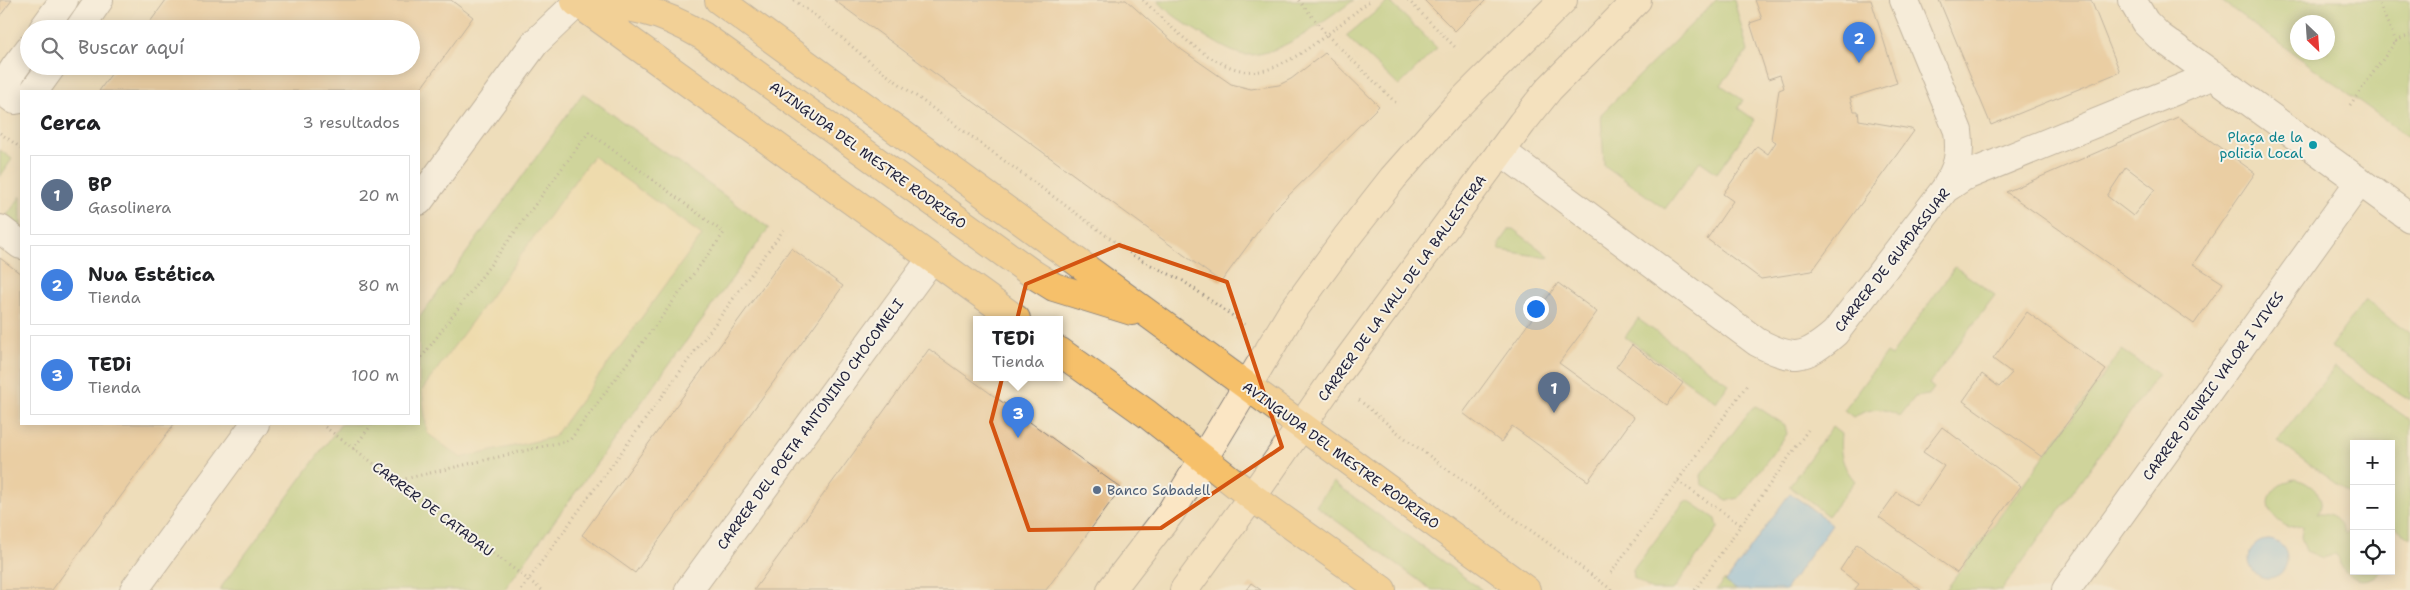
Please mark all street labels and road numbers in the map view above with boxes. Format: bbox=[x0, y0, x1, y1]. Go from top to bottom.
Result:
street label: AVINGUDA DEL MESTRE RODRIGO bbox=[766, 77, 970, 233]
street label: CARRER DE LA VALL DE LA BALLESTERA bbox=[1314, 171, 1490, 405]
street label: CARRER DE GUADASSUAR bbox=[1830, 184, 1954, 335]
street label: CARRER D'ENRIC VALOR I VIVES bbox=[2138, 288, 2288, 484]
street label: CARRER DEL POETA ANTONINO CHOCOMELI bbox=[713, 295, 907, 553]
street label: AVINGUDA DEL MESTRE RODRIGO bbox=[1239, 377, 1443, 533]
street label: CARRER DE CATADAU bbox=[369, 458, 497, 560]

